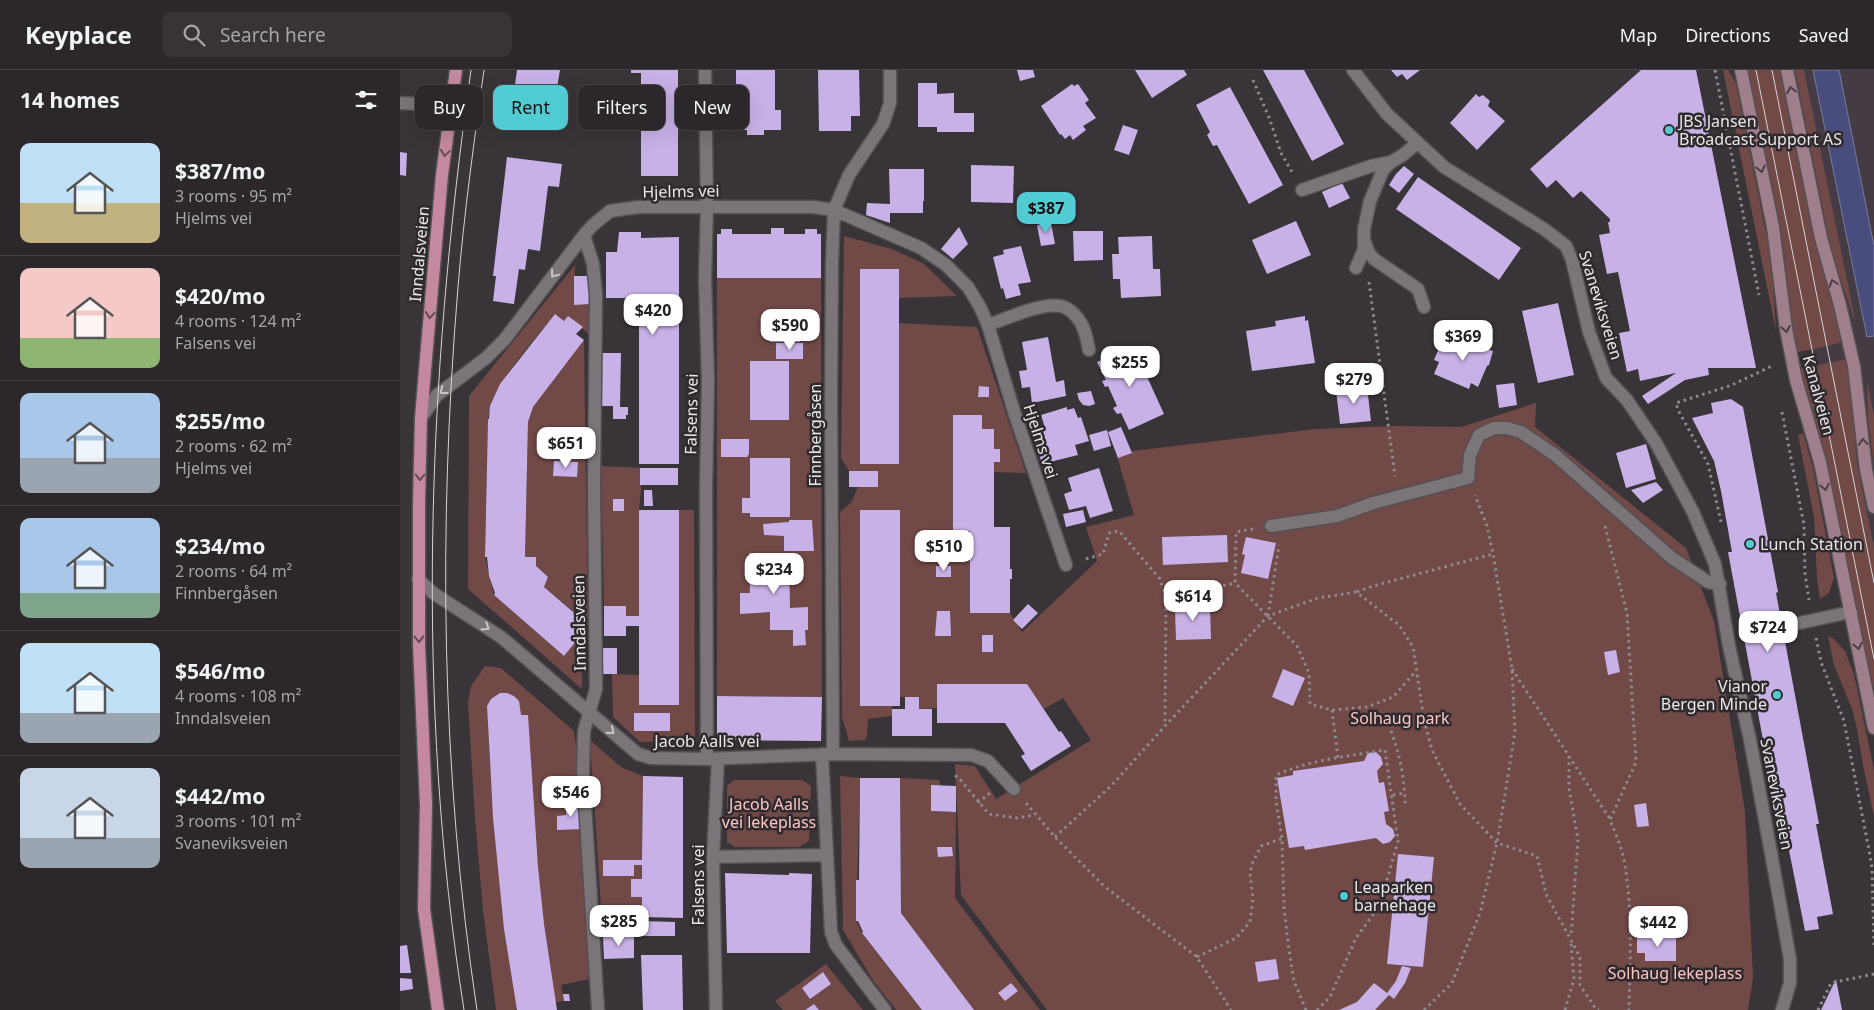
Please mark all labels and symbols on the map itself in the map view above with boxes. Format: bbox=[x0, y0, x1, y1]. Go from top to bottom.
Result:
one-way arrow bbox=[1786, 86, 1797, 95]
place label: JBS Jansen Broadcast Support AS bbox=[1677, 110, 1842, 150]
marker: JBS Jansen Broadcast Support AS bbox=[1663, 124, 1675, 136]
one-way arrow bbox=[440, 149, 451, 157]
one-way arrow bbox=[1755, 165, 1765, 174]
street label: Hjelms vei bbox=[642, 179, 720, 203]
pin: $387 bbox=[1016, 191, 1076, 234]
street label: Inndalsveien bbox=[404, 205, 434, 303]
street label: Svaneviksveien bbox=[1574, 248, 1628, 362]
one-way arrow bbox=[551, 268, 560, 278]
one-way arrow bbox=[1829, 279, 1839, 288]
pin: $420 bbox=[623, 294, 683, 336]
pin: $590 bbox=[760, 308, 820, 351]
one-way arrow bbox=[425, 311, 436, 319]
pin: $369 bbox=[1433, 320, 1493, 362]
one-way arrow bbox=[1781, 325, 1791, 334]
pin: $255 bbox=[1100, 346, 1160, 388]
street label: Kanalveien bbox=[1798, 353, 1840, 437]
pin: $279 bbox=[1324, 362, 1384, 405]
street label: Falsens vei bbox=[679, 373, 703, 455]
street label: Finnbergåsen bbox=[804, 384, 826, 486]
one-way arrow bbox=[439, 385, 449, 394]
street label: Hjelms vei bbox=[1019, 401, 1063, 481]
pin: $651 bbox=[536, 426, 596, 469]
one-way arrow bbox=[1858, 438, 1869, 446]
one-way arrow bbox=[414, 473, 425, 481]
one-way arrow bbox=[1819, 483, 1830, 491]
pin: $510 bbox=[914, 530, 974, 572]
place label: Lunch Station bbox=[1760, 533, 1863, 555]
marker: Lunch Station bbox=[1744, 538, 1756, 550]
pin: $234 bbox=[744, 552, 804, 595]
street label: Inndalsveien bbox=[567, 575, 591, 671]
pin: $614 bbox=[1163, 580, 1223, 622]
pin: $724 bbox=[1738, 610, 1798, 653]
one-way arrow bbox=[481, 621, 490, 631]
one-way arrow bbox=[414, 636, 424, 644]
one-way arrow bbox=[1852, 642, 1862, 651]
place label: Vianor Bergen Minde bbox=[1661, 675, 1767, 715]
marker: Vianor Bergen Minde bbox=[1771, 689, 1783, 701]
park label: Solhaug park bbox=[1350, 707, 1450, 729]
one-way arrow bbox=[605, 726, 614, 735]
street label: Jacob Aalls vei bbox=[652, 730, 760, 752]
street label: Svaneviksveien bbox=[1755, 736, 1799, 852]
pin: $546 bbox=[541, 776, 601, 818]
park label: Jacob Aalls vei lekeplass bbox=[722, 793, 816, 833]
street label: Falsens vei bbox=[687, 844, 709, 926]
place label: Leaparken barnehage bbox=[1354, 876, 1436, 916]
marker: Leaparken barnehage bbox=[1338, 890, 1350, 902]
pin: $285 bbox=[589, 904, 649, 947]
pin: $442 bbox=[1628, 906, 1688, 948]
park label: Solhaug lekeplass bbox=[1608, 962, 1742, 984]

